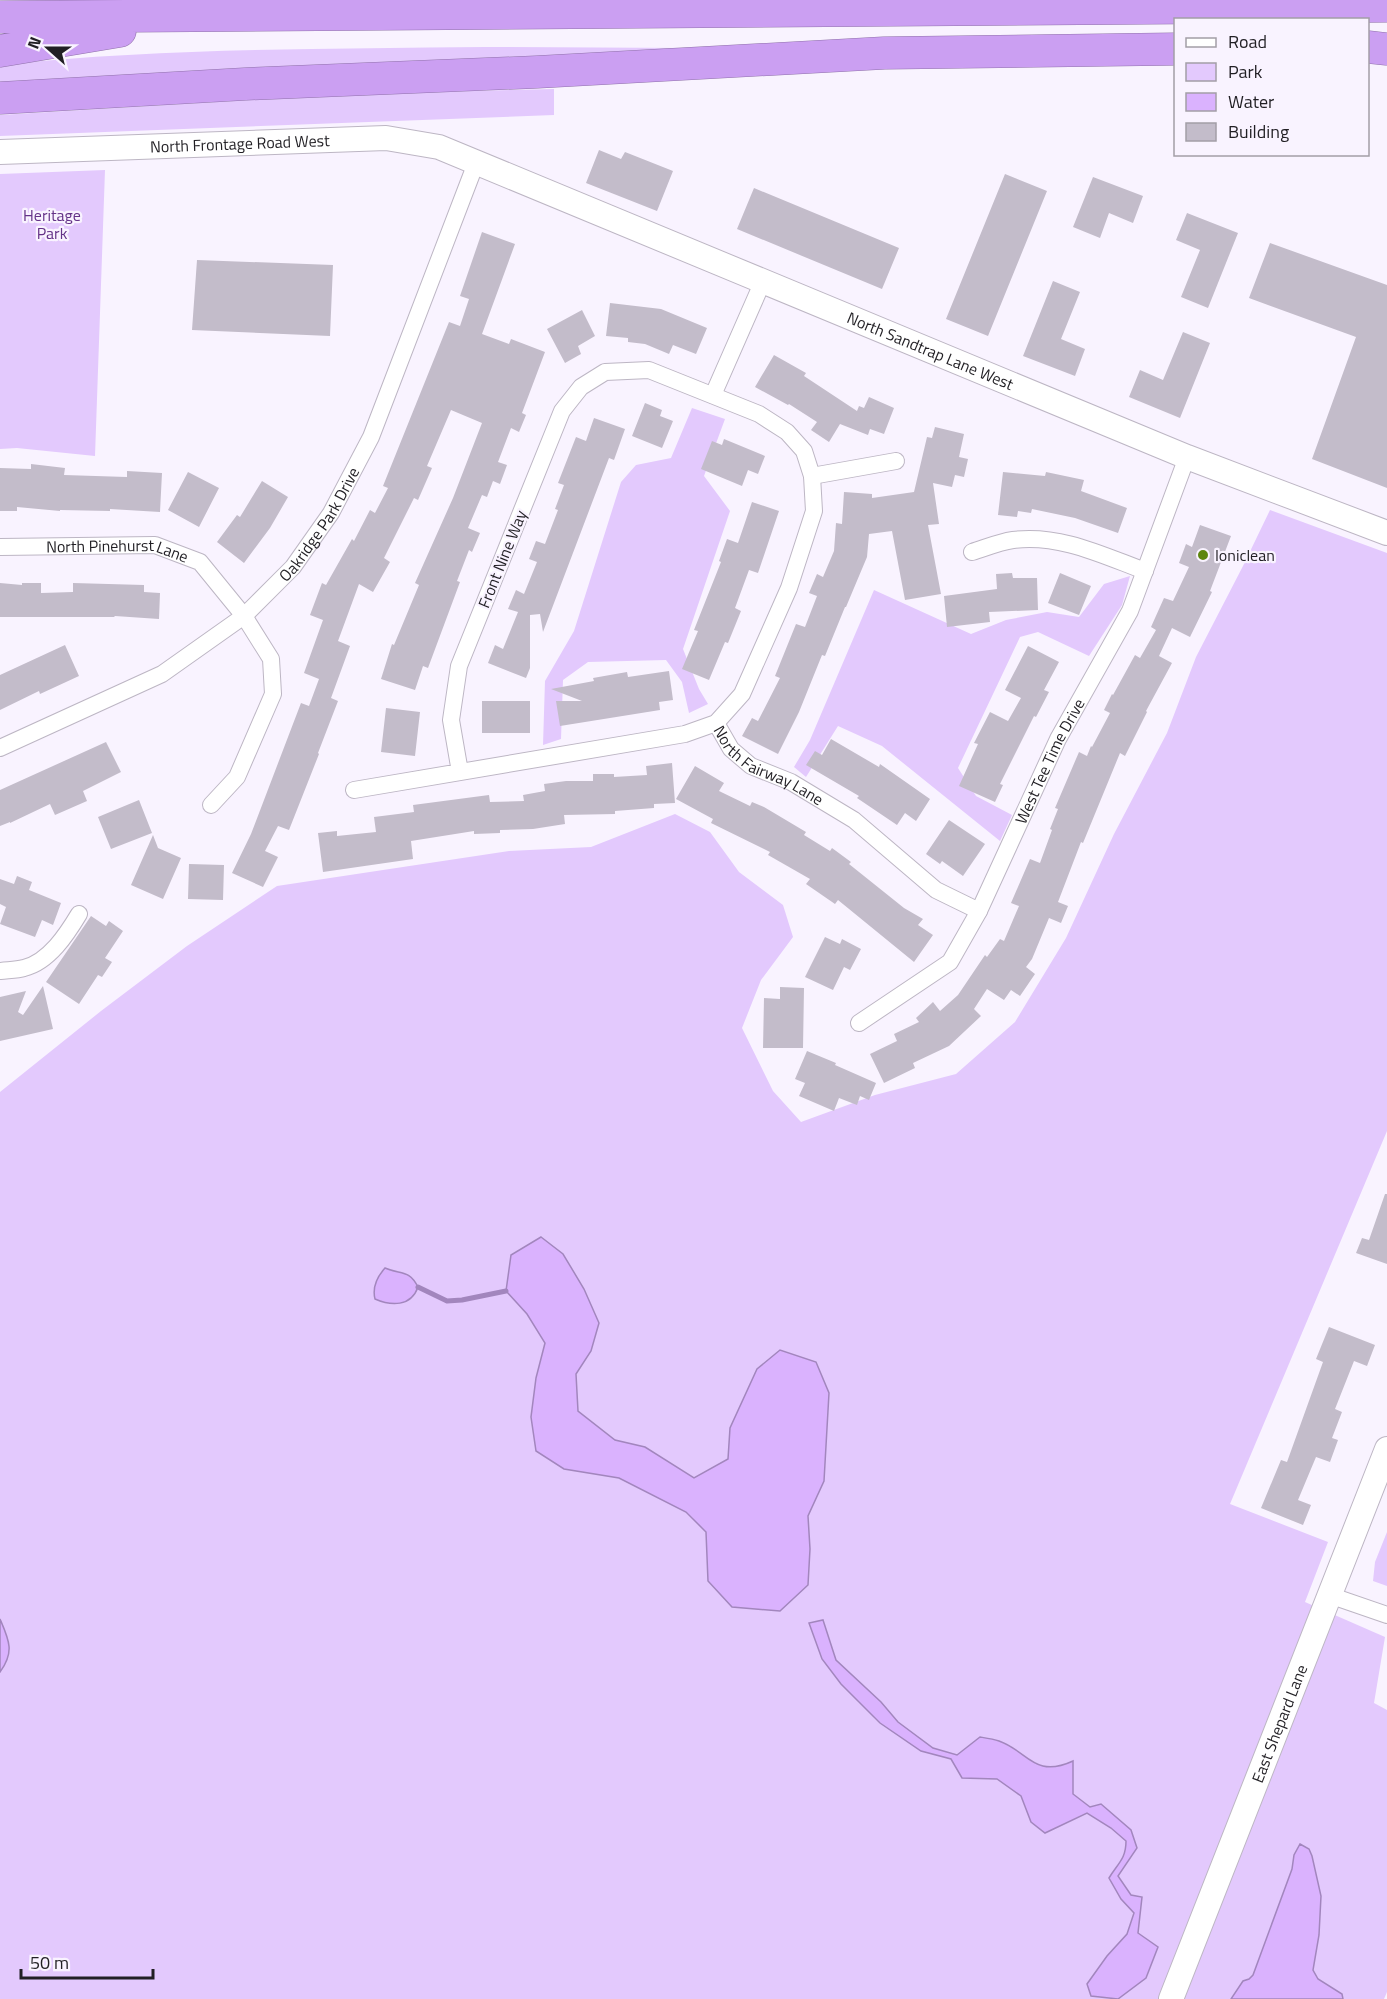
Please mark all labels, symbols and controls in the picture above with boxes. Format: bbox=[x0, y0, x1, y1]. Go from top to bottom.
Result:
north arrow bbox=[18, 18, 78, 78]
legend bbox=[1174, 18, 1369, 156]
text: Road bbox=[1228, 28, 1267, 55]
text: N bbox=[21, 33, 47, 52]
text: Park bbox=[1228, 58, 1263, 85]
text: Water bbox=[1228, 88, 1274, 115]
text: Building bbox=[1228, 118, 1289, 145]
street label: North Frontage Road West bbox=[150, 128, 330, 159]
park label: Heritage Park bbox=[23, 203, 81, 245]
street label: North Sandtrap Lane West bbox=[843, 305, 1018, 396]
street label: Oakridge Park Drive bbox=[273, 463, 365, 587]
street label: Front Nine Way bbox=[471, 506, 533, 612]
street label: North Pinehurst Lane bbox=[46, 533, 192, 569]
place label: Ioniclean bbox=[1215, 543, 1275, 567]
marker: Ioniclean bbox=[1196, 548, 1210, 562]
street label: West Tee Time Drive bbox=[1009, 694, 1091, 828]
street label: North Fairway Lane bbox=[708, 721, 828, 811]
street label: East Shepard Lane bbox=[1245, 1661, 1313, 1786]
scale bar bbox=[21, 1942, 153, 1980]
text: 50 m bbox=[30, 1949, 69, 1976]

